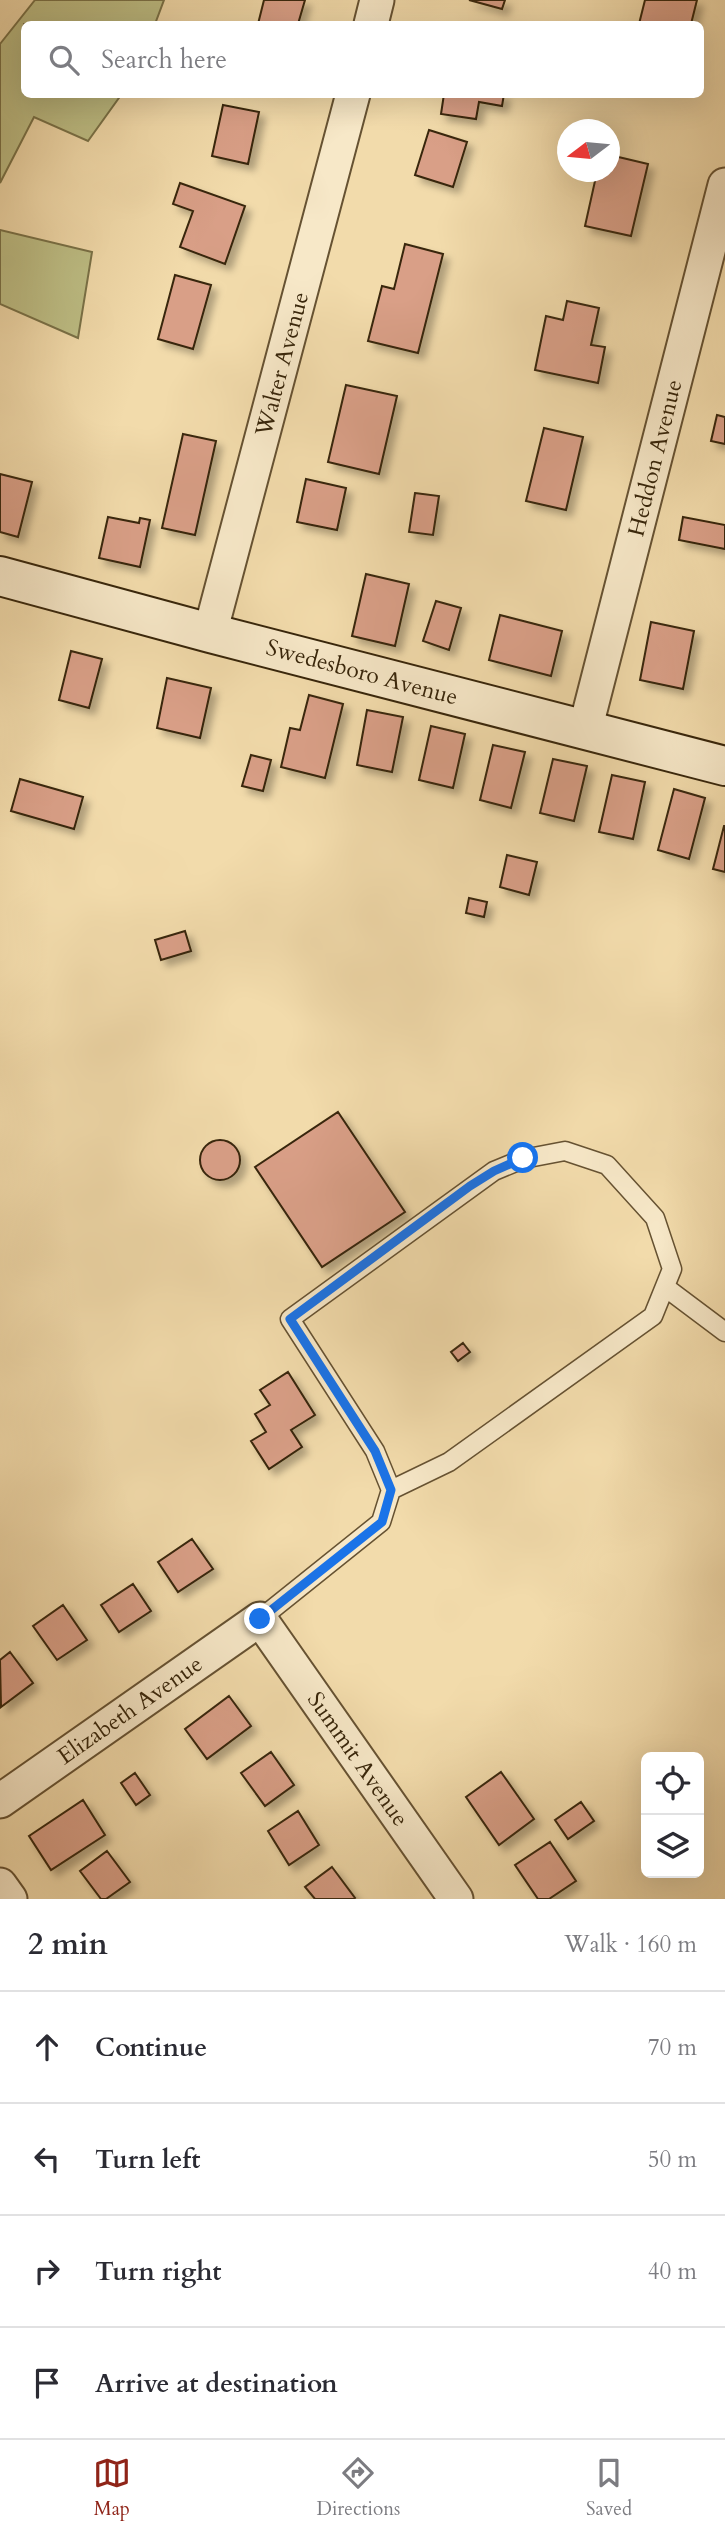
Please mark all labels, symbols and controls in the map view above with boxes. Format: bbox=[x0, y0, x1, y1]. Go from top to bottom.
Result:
search box bbox=[21, 21, 704, 98]
icon: search bbox=[45, 41, 83, 79]
text: Search here bbox=[101, 42, 227, 77]
north arrow bbox=[557, 119, 620, 182]
street label: Walter Avenue bbox=[248, 288, 316, 440]
street label: Heddon Avenue bbox=[621, 376, 689, 540]
street label: Swedesboro Avenue bbox=[263, 632, 461, 712]
route start bbox=[507, 1142, 538, 1173]
route end bbox=[244, 1603, 275, 1634]
street label: Elizabeth Avenue bbox=[51, 1648, 209, 1772]
street label: Summit Avenue bbox=[300, 1686, 416, 1832]
map controls bbox=[641, 1752, 704, 1878]
button: locate bbox=[641, 1752, 704, 1815]
button: layers bbox=[641, 1815, 704, 1878]
text: 2 min bbox=[28, 1924, 108, 1965]
text: Walk · 160 m bbox=[564, 1929, 697, 1960]
icon: ahead bbox=[28, 2028, 66, 2066]
text: Continue bbox=[95, 2030, 207, 2065]
text: 70 m bbox=[648, 2032, 697, 2063]
icon: left bbox=[28, 2140, 66, 2178]
text: Turn left bbox=[95, 2142, 200, 2177]
text: 50 m bbox=[648, 2144, 697, 2175]
icon: right bbox=[28, 2252, 66, 2290]
text: Turn right bbox=[95, 2254, 222, 2289]
text: 40 m bbox=[648, 2256, 697, 2287]
icon: arrive bbox=[28, 2364, 66, 2402]
text: Arrive at destination bbox=[95, 2366, 338, 2401]
tab: Map bbox=[93, 2454, 131, 2522]
tab: Directions bbox=[317, 2454, 400, 2522]
tab: Saved bbox=[586, 2454, 632, 2522]

